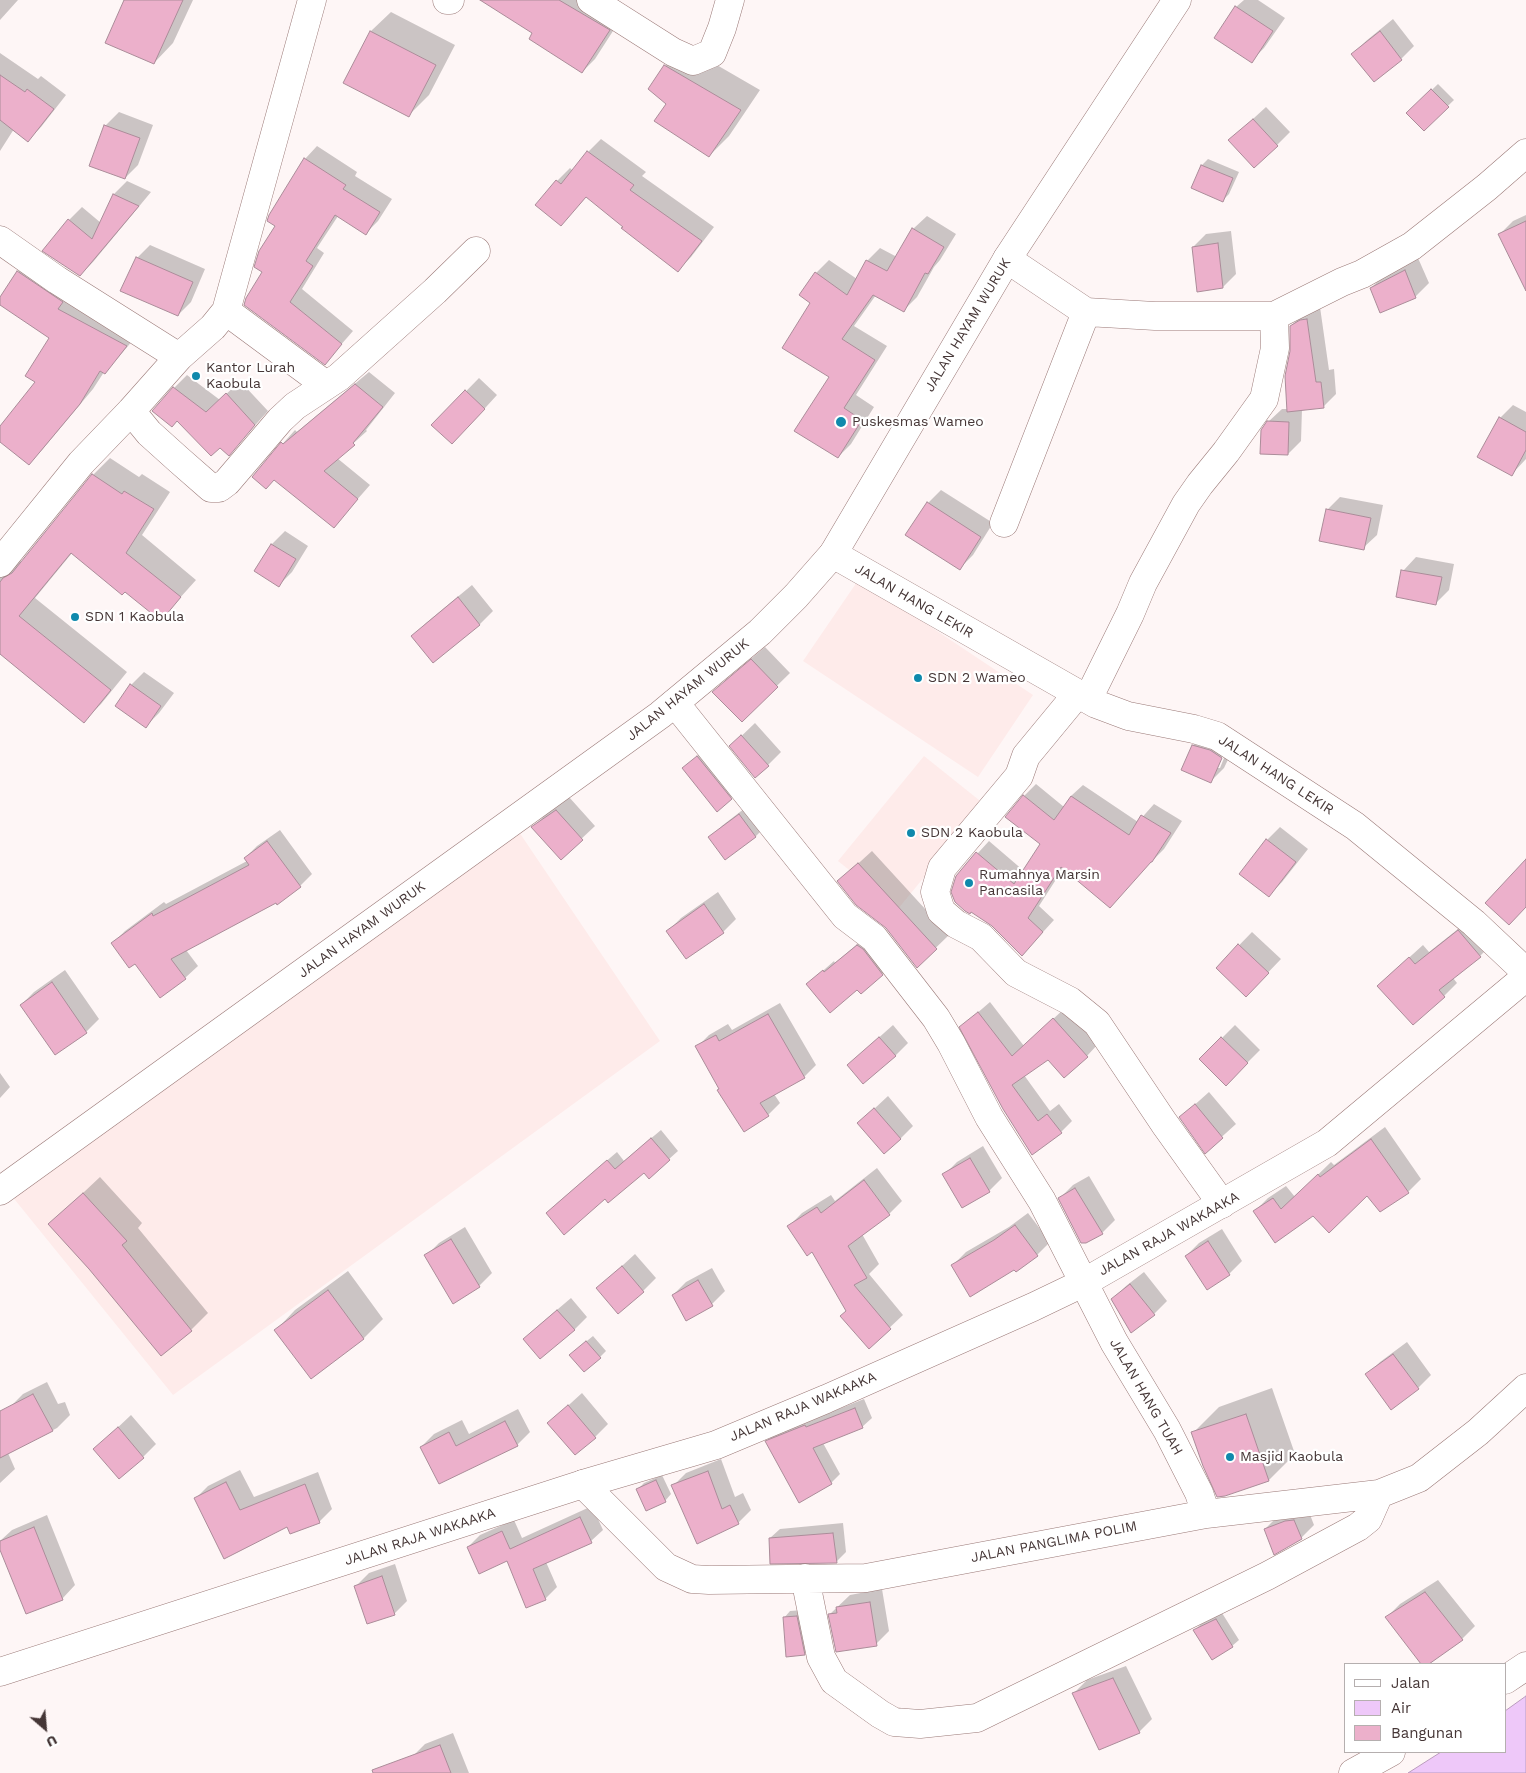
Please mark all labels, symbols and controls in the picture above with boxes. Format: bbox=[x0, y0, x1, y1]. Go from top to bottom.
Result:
street label: JALAN HAYAM WURUK bbox=[921, 255, 1015, 395]
place label: Kantor Lurah Kaobula bbox=[206, 360, 295, 392]
marker: Kantor Lurah Kaobula bbox=[190, 370, 202, 382]
place label: Puskesmas Wameo bbox=[852, 414, 984, 430]
marker: Puskesmas Wameo bbox=[834, 415, 848, 429]
street label: JALAN HANG LEKIR bbox=[852, 560, 976, 642]
place label: SDN 1 Kaobula bbox=[85, 609, 184, 625]
marker: SDN 1 Kaobula bbox=[69, 611, 81, 623]
street label: JALAN HAYAM WURUK bbox=[623, 635, 753, 745]
place label: SDN 2 Wameo bbox=[928, 670, 1026, 686]
marker: SDN 2 Wameo bbox=[912, 672, 924, 684]
street label: JALAN HANG LEKIR bbox=[1215, 731, 1337, 819]
place label: SDN 2 Kaobula bbox=[921, 825, 1023, 841]
marker: SDN 2 Kaobula bbox=[905, 827, 917, 839]
place label: Rumahnya Marsin Pancasila bbox=[979, 867, 1100, 900]
marker: Rumahnya Marsin Pancasila bbox=[963, 877, 975, 889]
street label: JALAN HAYAM WURUK bbox=[295, 878, 429, 982]
street label: JALAN RAJA WAKAAKA bbox=[1096, 1188, 1242, 1280]
street label: JALAN HANG TUAH bbox=[1106, 1336, 1186, 1458]
street label: JALAN RAJA WAKAAKA bbox=[727, 1368, 879, 1446]
place label: Masjid Kaobula bbox=[1240, 1449, 1343, 1465]
marker: Masjid Kaobula bbox=[1224, 1451, 1236, 1463]
street label: JALAN RAJA WAKAAKA bbox=[342, 1505, 498, 1569]
street label: JALAN PANGLIMA POLIM bbox=[969, 1518, 1139, 1566]
legend bbox=[1344, 1663, 1506, 1753]
text: Jalan bbox=[1391, 1674, 1430, 1692]
text: Air bbox=[1391, 1699, 1411, 1717]
north arrow bbox=[20, 1703, 70, 1753]
text: Bangunan bbox=[1391, 1724, 1463, 1742]
text: U bbox=[44, 1732, 60, 1751]

